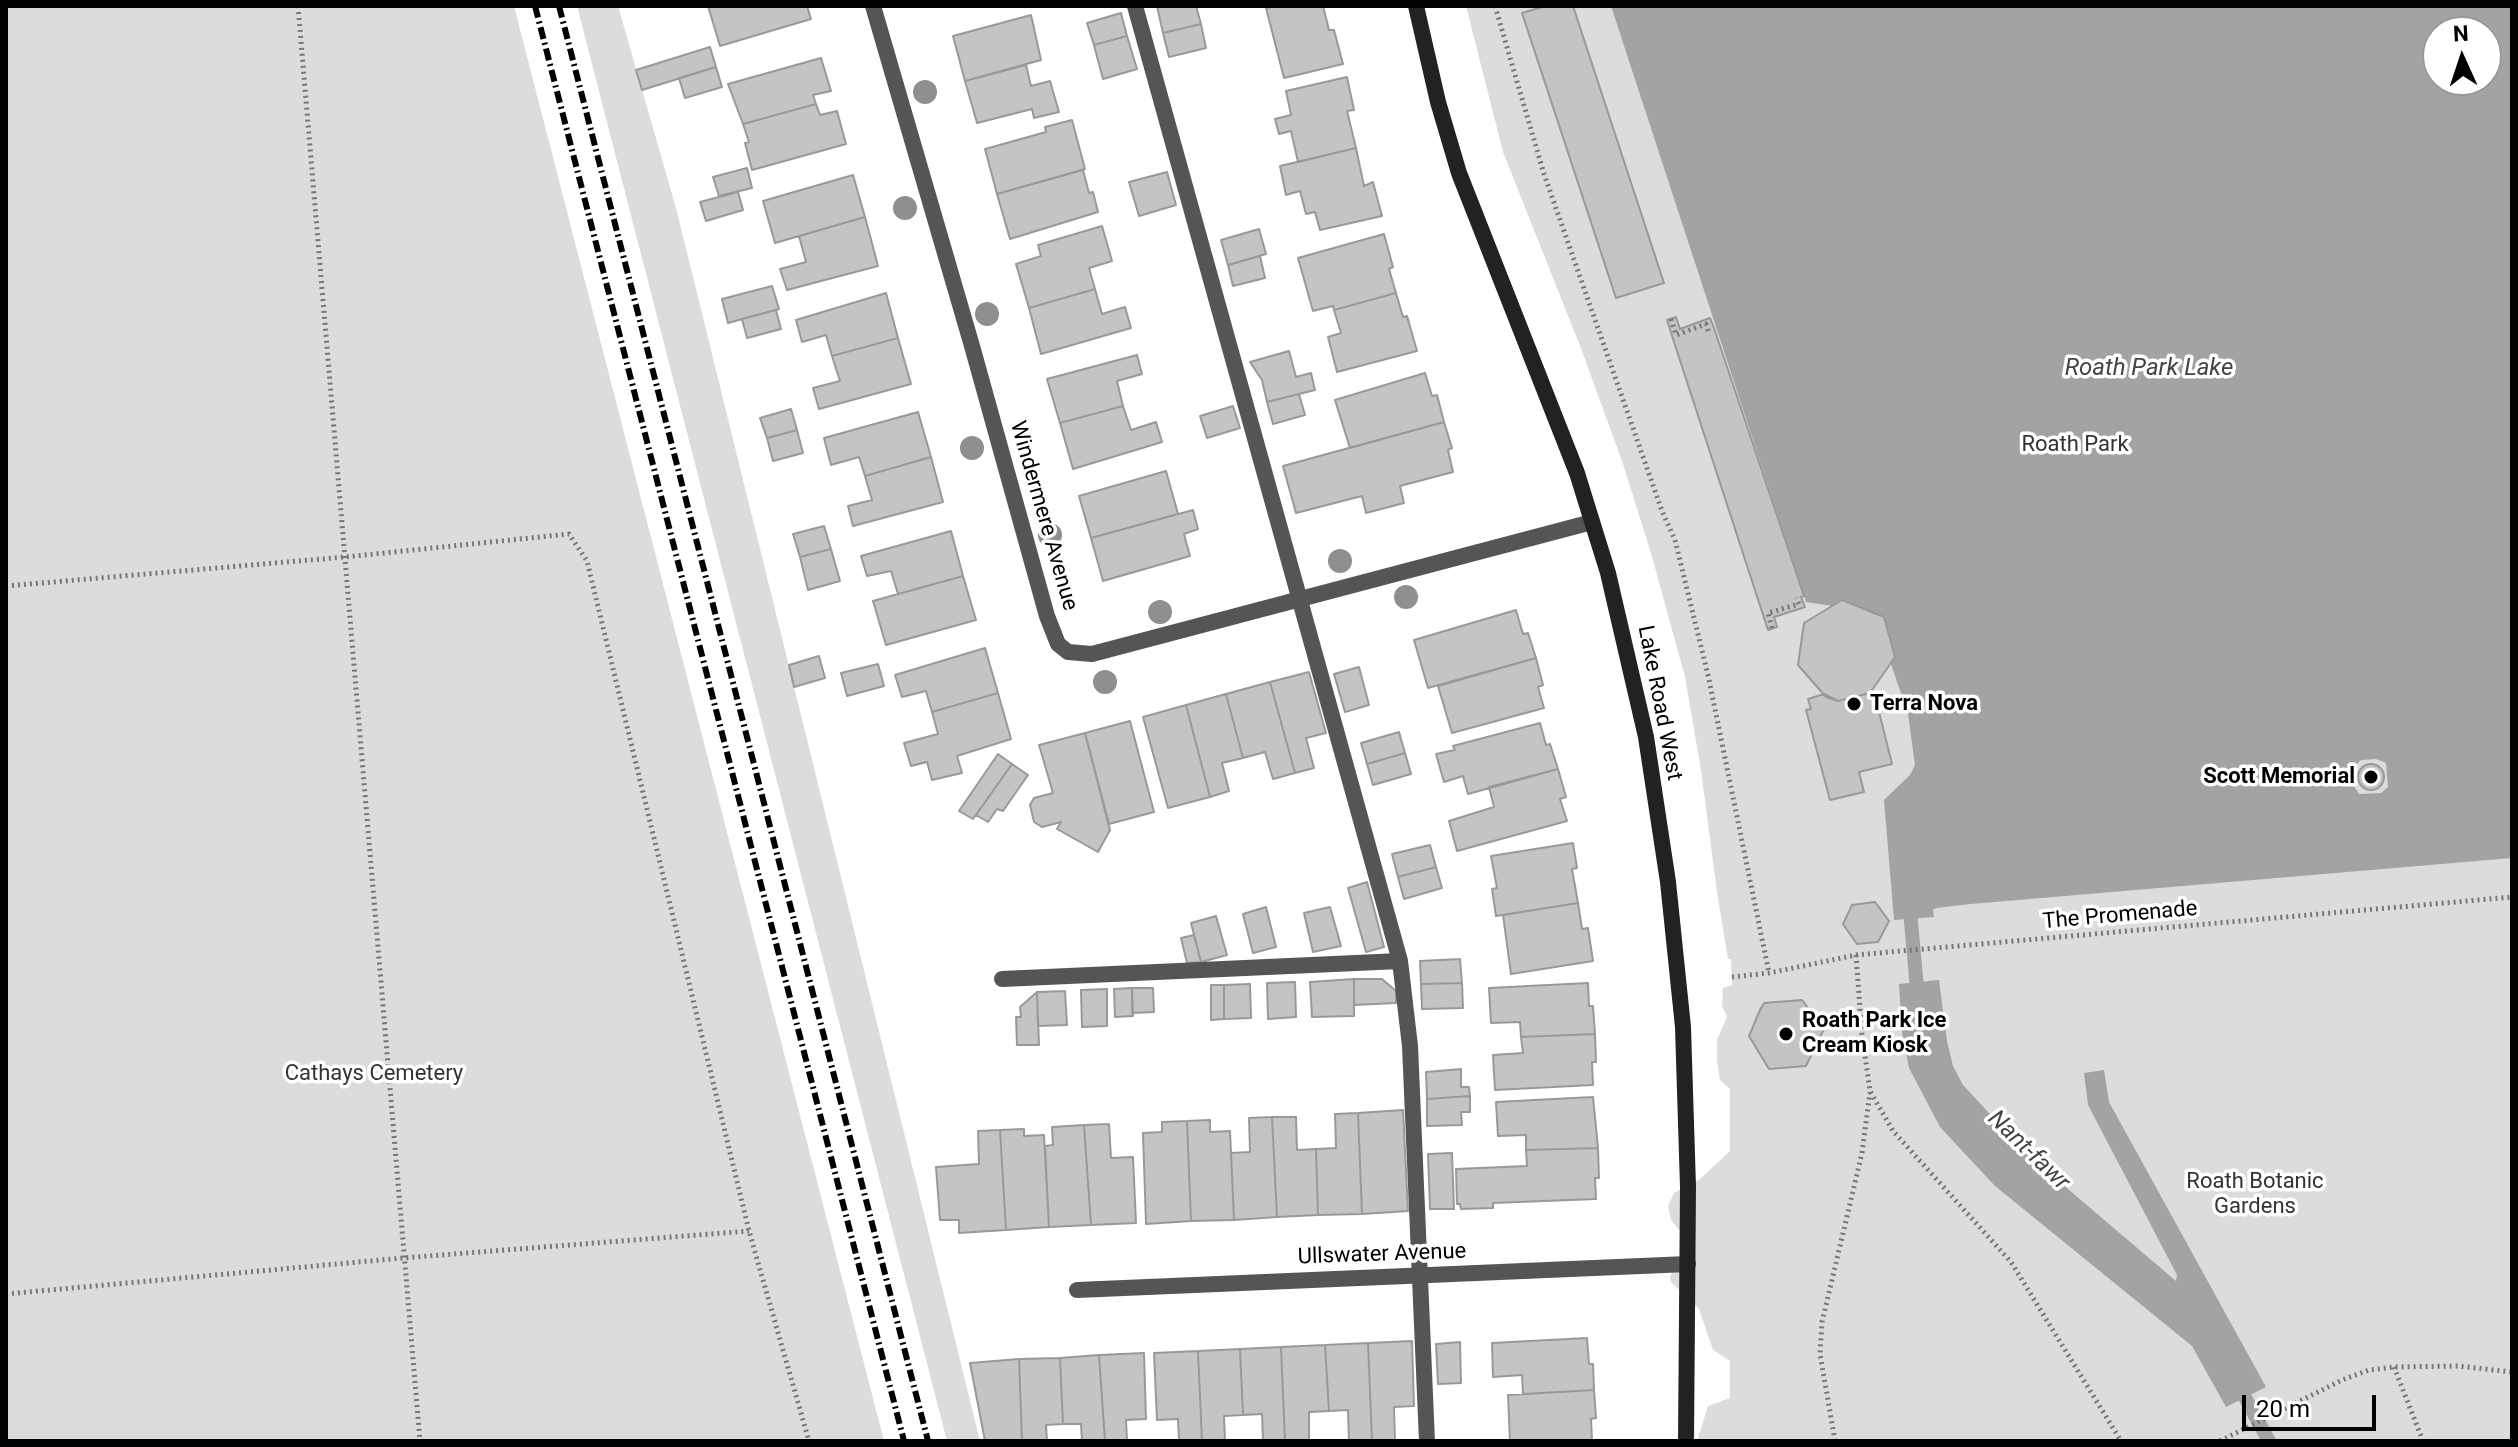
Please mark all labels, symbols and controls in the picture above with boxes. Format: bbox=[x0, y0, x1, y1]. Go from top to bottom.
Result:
north arrow bbox=[2422, 16, 2502, 96]
text: N bbox=[2452, 21, 2469, 46]
water label: Roath Park Lake bbox=[2065, 355, 2233, 383]
street label: Windermere Avenue bbox=[1003, 418, 1083, 614]
park label: Roath Park bbox=[2021, 432, 2129, 458]
street label: Lake Road West bbox=[1631, 623, 1687, 783]
place label: Terra Nova bbox=[1870, 691, 1978, 717]
marker: Terra Nova bbox=[1845, 695, 1863, 713]
place label: Scott Memorial bbox=[2203, 764, 2355, 790]
marker: Scott Memorial bbox=[2362, 768, 2380, 786]
street label: The Promenade bbox=[2042, 896, 2198, 936]
place label: Roath Park Ice Cream Kiosk bbox=[1802, 1008, 1946, 1060]
marker: Roath Park Ice Cream Kiosk bbox=[1777, 1025, 1795, 1043]
park label: Cathays Cemetery bbox=[285, 1061, 463, 1087]
water label: Nant-fawr bbox=[1981, 1105, 2075, 1197]
park label: Roath Botanic Gardens bbox=[2186, 1169, 2324, 1220]
street label: Ullswater Avenue bbox=[1297, 1239, 1467, 1271]
scale bar bbox=[2246, 1379, 2380, 1429]
text: 20 m bbox=[2256, 1395, 2310, 1423]

